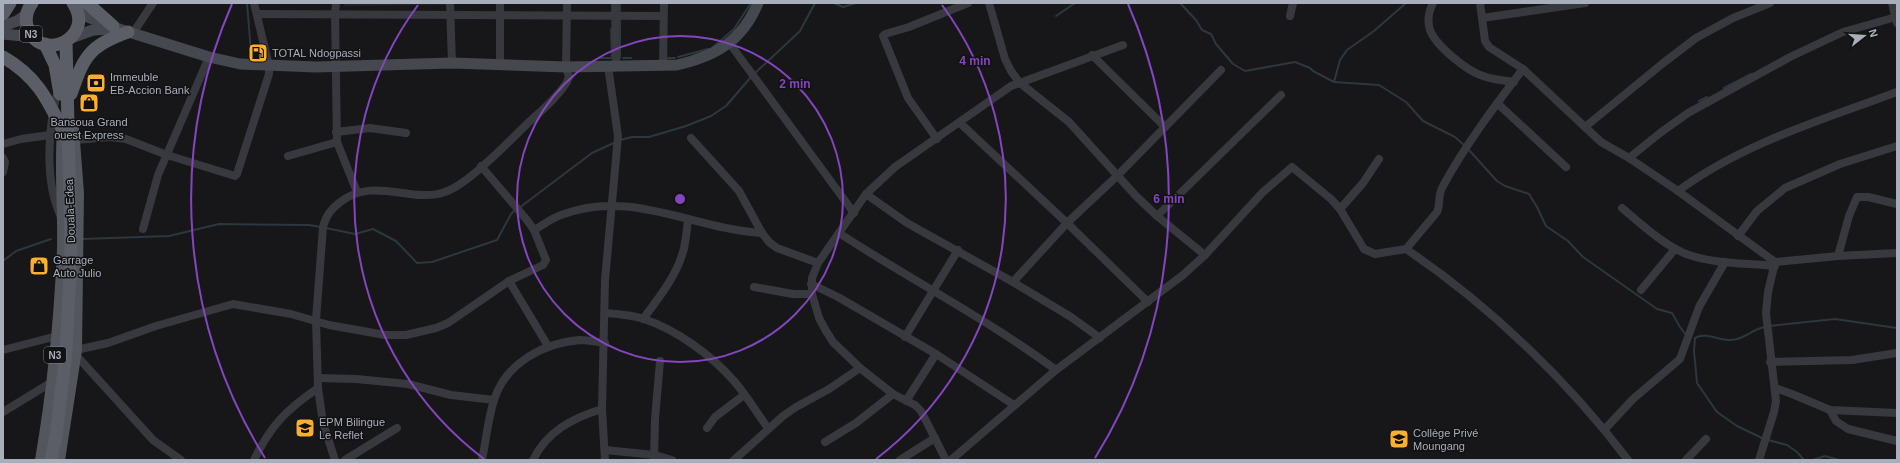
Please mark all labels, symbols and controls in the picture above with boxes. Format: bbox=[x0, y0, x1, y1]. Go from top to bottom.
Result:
north arrow bbox=[1844, 16, 1884, 56]
road number: N3 bbox=[20, 26, 42, 42]
text: N bbox=[1867, 28, 1880, 39]
fuel station icon: TOTAL Ndogpassi bbox=[247, 42, 269, 64]
place label: TOTAL Ndogpassi bbox=[272, 47, 361, 59]
text: 4 min bbox=[959, 54, 991, 68]
place label: Immeuble EB-Accion Bank bbox=[110, 71, 190, 96]
bank icon: Immeuble EB-Accion Bank bbox=[85, 72, 107, 94]
text: 2 min bbox=[779, 77, 811, 91]
shop icon: Bansoua Grand ouest Express bbox=[78, 92, 100, 114]
place label: Bansoua Grand ouest Express bbox=[50, 116, 128, 141]
street label: Douala-Edea bbox=[63, 178, 77, 243]
centre of rings bbox=[673, 192, 687, 206]
text: 6 min bbox=[1153, 192, 1185, 206]
place label: Garrage Auto Julio bbox=[53, 254, 101, 279]
shop icon: Garrage Auto Julio bbox=[28, 255, 50, 277]
road number: N3 bbox=[44, 347, 66, 363]
place label: EPM Bilingue Le Reflet bbox=[319, 416, 385, 441]
school or university icon: EPM Bilingue Le Reflet bbox=[294, 417, 316, 439]
place label: Collège Privé Moungang bbox=[1413, 427, 1478, 452]
school or university icon: Collège Privé Moungang bbox=[1388, 428, 1410, 450]

